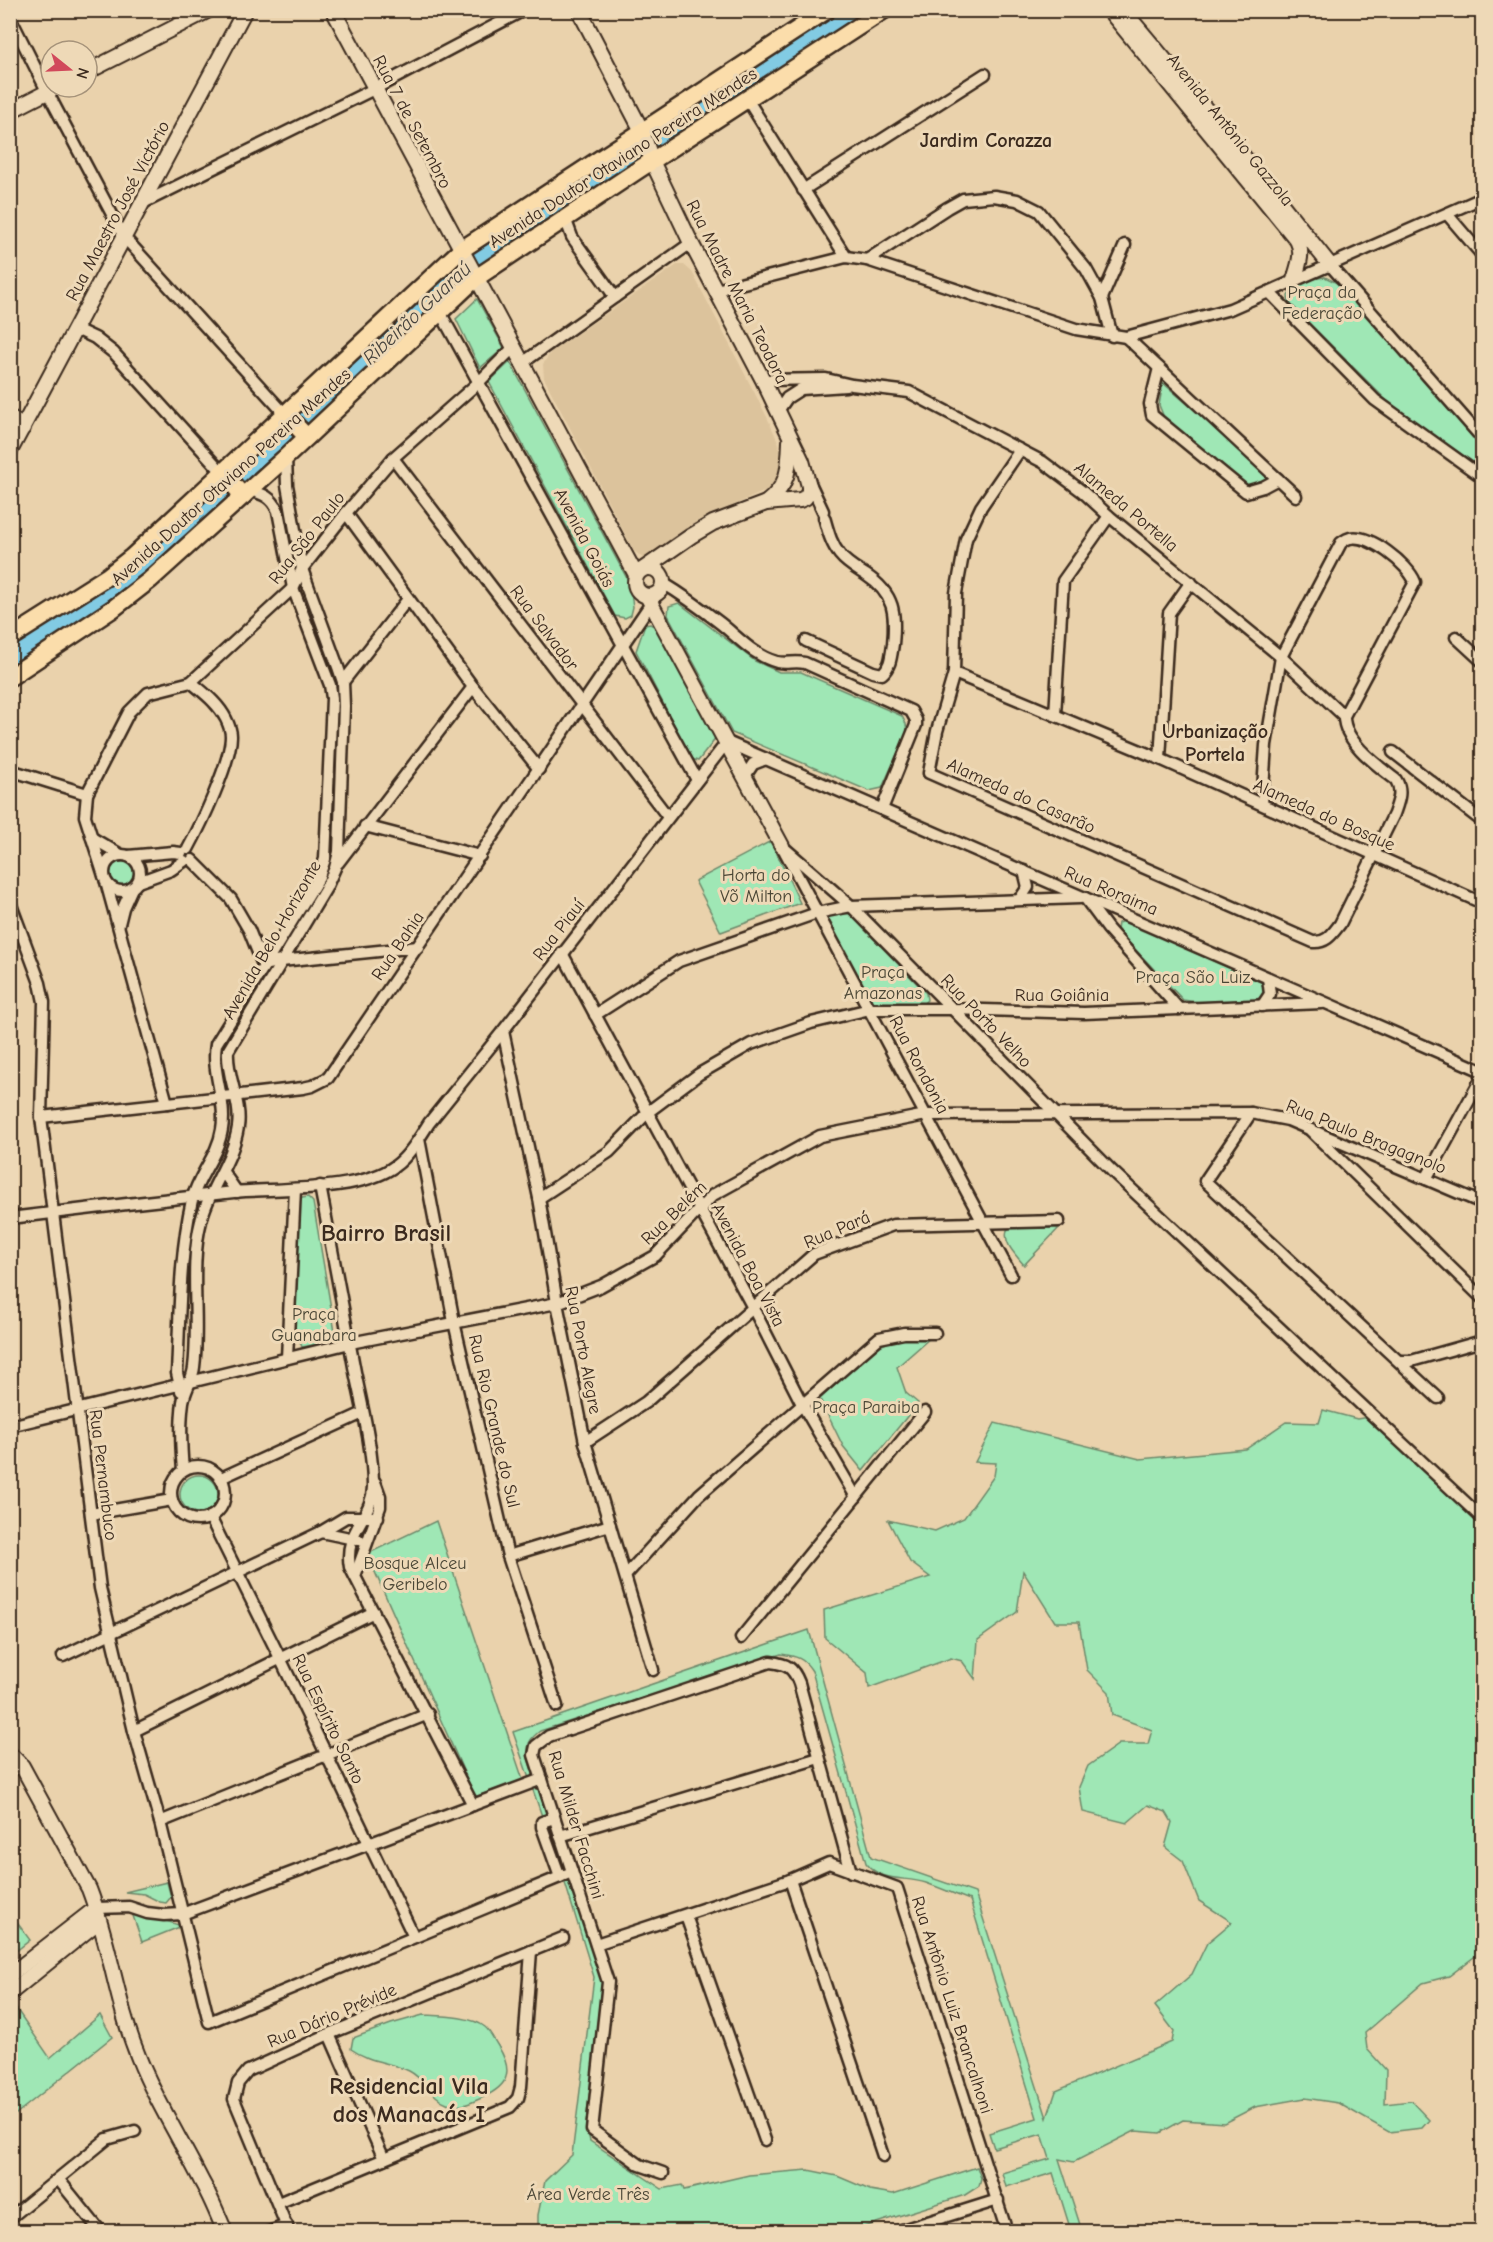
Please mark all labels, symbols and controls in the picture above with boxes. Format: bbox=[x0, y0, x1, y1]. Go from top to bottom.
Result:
north arrow bbox=[39, 39, 99, 99]
street label: Avenida Antônio Gazzola bbox=[1162, 50, 1298, 210]
street label: Rua 7 de Setembro bbox=[368, 52, 456, 192]
street label: Avenida Doutor Otaviano Pereira Mendes bbox=[485, 63, 761, 253]
text: N bbox=[72, 66, 92, 81]
street label: Rua Maestro José Victório bbox=[62, 117, 174, 305]
district label: Jardim Corazza bbox=[920, 129, 1052, 152]
street label: Rua Madre Maria Teodora bbox=[681, 197, 793, 387]
water label: Ribeirão Guaraú bbox=[358, 257, 476, 369]
park label: Praça da Federação bbox=[1282, 282, 1362, 324]
street label: Avenida Doutor Otaviano Pereira Mendes bbox=[107, 364, 355, 590]
street label: Alameda Portella bbox=[1070, 457, 1182, 557]
street label: Avenida Goiás bbox=[549, 485, 619, 591]
street label: Rua São Paulo bbox=[264, 488, 350, 588]
street label: Rua Salvador bbox=[505, 581, 583, 675]
district label: Urbanização Portela bbox=[1162, 720, 1268, 766]
street label: Alameda do Casarão bbox=[944, 754, 1098, 838]
street label: Alameda do Bosque bbox=[1250, 774, 1398, 856]
street label: Avenida Belo Horizonte bbox=[218, 857, 326, 1023]
street label: Rua Roraima bbox=[1061, 862, 1161, 920]
park label: Horta do Võ Milton bbox=[720, 865, 792, 907]
street label: Rua Piauí bbox=[529, 894, 590, 965]
street label: Rua Bahia bbox=[367, 908, 429, 984]
park label: Praça Amazonas bbox=[844, 962, 922, 1004]
park label: Praça São Luiz bbox=[1136, 967, 1251, 988]
street label: Rua Porto Velho bbox=[936, 970, 1036, 1072]
street label: Rua Goiânia bbox=[1015, 985, 1109, 1006]
street label: Rua Rondonia bbox=[884, 1013, 954, 1117]
street label: Rua Paulo Bragagnolo bbox=[1283, 1095, 1449, 1179]
street label: Rua Belém bbox=[637, 1177, 711, 1249]
street label: Avenida Boa Vista bbox=[707, 1200, 789, 1330]
street label: Rua Pará bbox=[801, 1207, 873, 1253]
district label: Bairro Brasil bbox=[321, 1219, 451, 1247]
street label: Rua Porto Alegre bbox=[560, 1284, 606, 1416]
park label: Praça Guanabara bbox=[271, 1304, 357, 1346]
street label: Rua Rio Grande do Sul bbox=[464, 1332, 524, 1510]
park label: Praça Paraiba bbox=[812, 1397, 920, 1418]
street label: Rua Pernambuco bbox=[85, 1408, 121, 1542]
park label: Bosque Alceu Geribelo bbox=[364, 1553, 466, 1595]
street label: Rua Espírito Santo bbox=[287, 1651, 369, 1787]
street label: Rua Milder Facchini bbox=[543, 1748, 609, 1902]
street label: Rua Antônio Luiz Brancalhoni bbox=[907, 1894, 997, 2116]
street label: Rua Dário Prévide bbox=[264, 1979, 400, 2053]
district label: Residencial Vila dos Manacás I bbox=[329, 2072, 489, 2128]
park label: Área Verde Três bbox=[527, 2183, 649, 2205]

